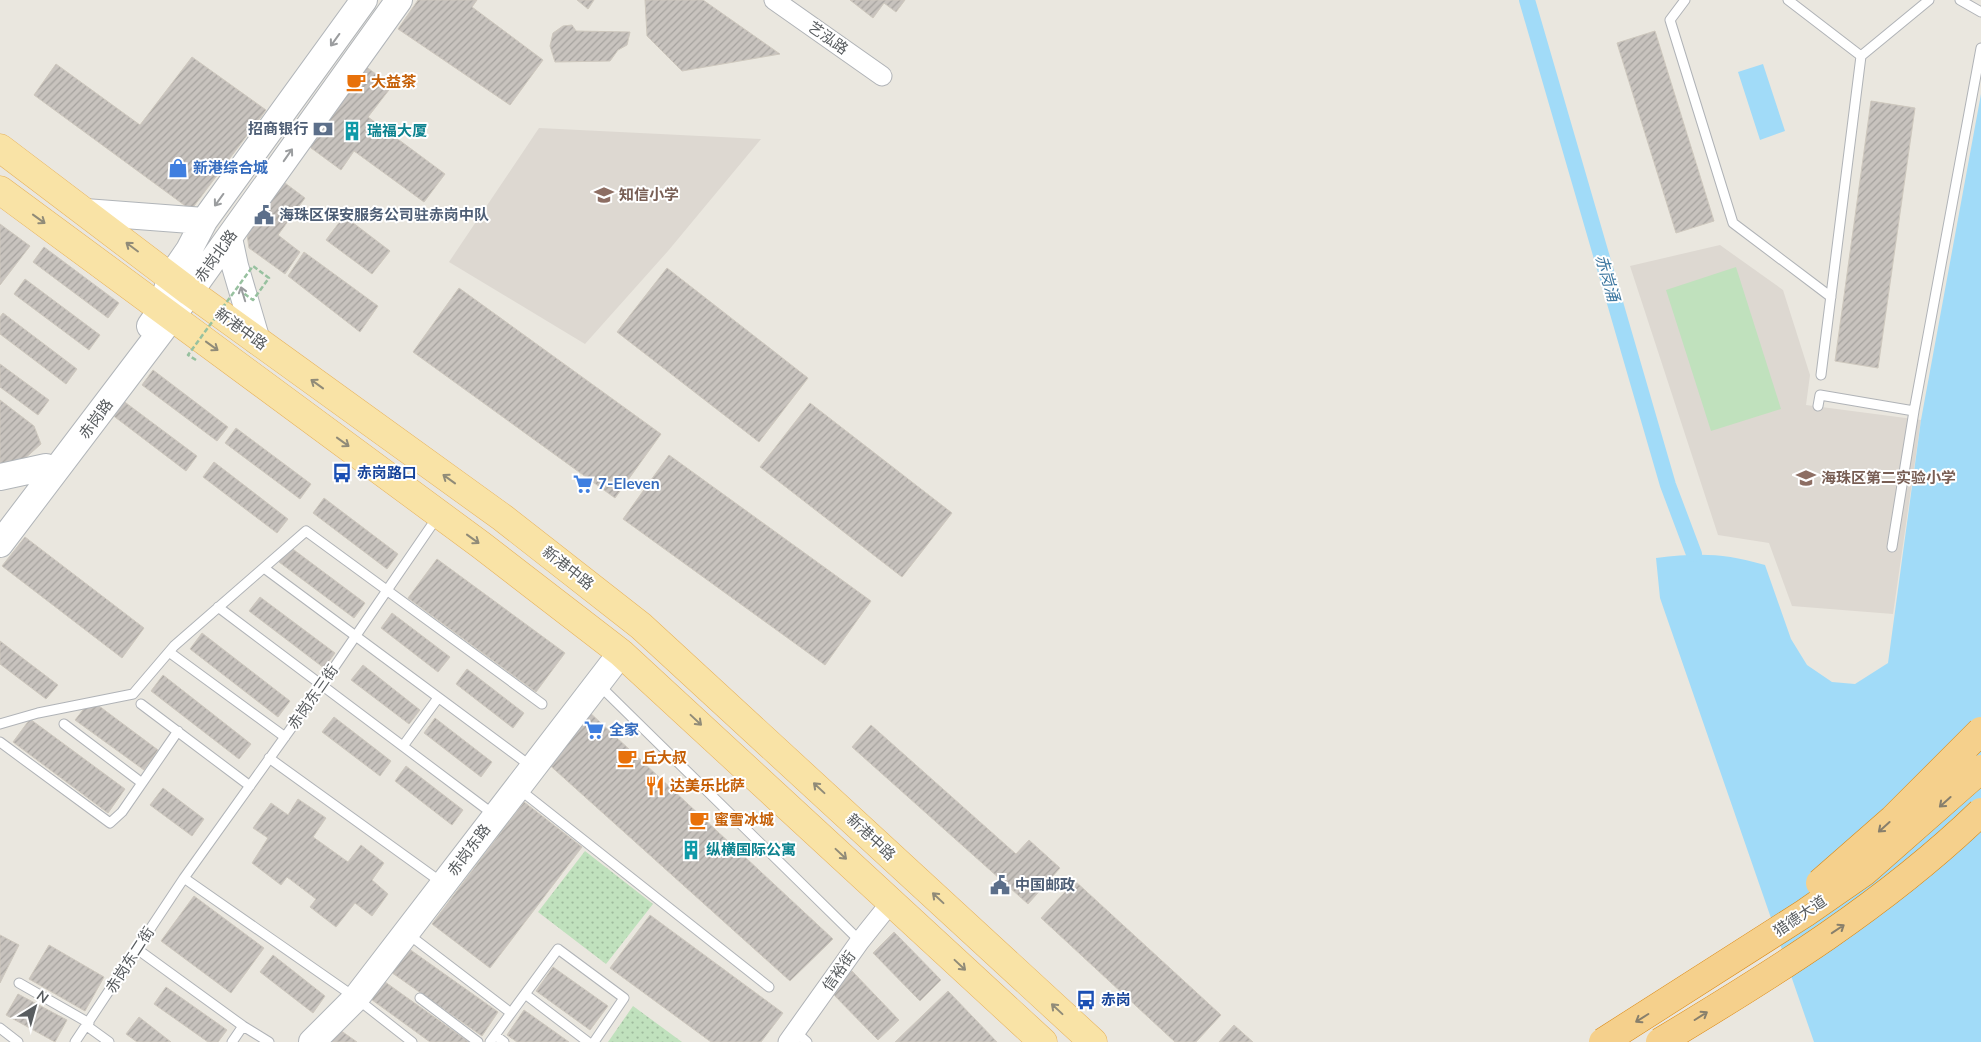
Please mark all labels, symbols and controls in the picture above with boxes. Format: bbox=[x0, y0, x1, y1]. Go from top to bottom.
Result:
street label: 艺泓路 bbox=[804, 17, 852, 58]
one-way arrow bbox=[330, 32, 340, 46]
cafe icon: 大益茶 bbox=[345, 71, 367, 93]
place label: 大益茶 bbox=[371, 72, 417, 91]
bank icon: 招商银行 bbox=[312, 118, 334, 140]
place label: 招商银行 bbox=[248, 119, 308, 138]
building icon: 瑞福大厦 bbox=[341, 120, 363, 142]
place label: 瑞福大厦 bbox=[367, 121, 427, 140]
one-way arrow bbox=[283, 149, 293, 163]
shop icon: 新港综合城 bbox=[167, 157, 189, 179]
place label: 新港综合城 bbox=[193, 158, 268, 177]
school or university icon: 知信小学 bbox=[593, 184, 615, 206]
place label: 知信小学 bbox=[619, 185, 679, 204]
one-way arrow bbox=[214, 193, 225, 206]
public building icon: 海珠区保安服务公司驻赤岗中队 bbox=[253, 204, 275, 226]
place label: 海珠区保安服务公司驻赤岗中队 bbox=[279, 205, 489, 224]
one-way arrow bbox=[32, 214, 46, 224]
street label: 赤岗北路 bbox=[190, 226, 241, 286]
one-way arrow bbox=[126, 241, 139, 252]
water label: 赤岗涌 bbox=[1592, 252, 1625, 306]
one-way arrow bbox=[237, 287, 247, 303]
street label: 新港中路 bbox=[211, 303, 271, 354]
one-way arrow bbox=[204, 341, 218, 351]
one-way arrow bbox=[310, 379, 324, 389]
street label: 赤岗路 bbox=[74, 395, 117, 442]
one-way arrow bbox=[336, 437, 350, 447]
bus stop icon: 赤岗路口 bbox=[331, 462, 353, 484]
place label: 赤岗路口 bbox=[357, 463, 417, 482]
school or university icon: 海珠区第二实验小学 bbox=[1795, 467, 1817, 489]
place label: 海珠区第二实验小学 bbox=[1821, 468, 1956, 487]
supermarket icon: 7-Eleven bbox=[572, 473, 594, 495]
one-way arrow bbox=[442, 474, 456, 484]
place label: 7-Eleven bbox=[598, 474, 660, 493]
one-way arrow bbox=[466, 534, 480, 544]
street label: 新港中路 bbox=[539, 542, 598, 594]
street label: 赤岗东三街 bbox=[283, 661, 342, 733]
one-way arrow bbox=[690, 714, 702, 726]
supermarket icon: 全家 bbox=[583, 719, 605, 741]
place label: 全家 bbox=[609, 720, 639, 739]
cafe icon: 丘大叔 bbox=[616, 747, 638, 769]
place label: 丘大叔 bbox=[642, 748, 687, 767]
restaurant icon: 达美乐比萨 bbox=[644, 775, 666, 797]
place label: 达美乐比萨 bbox=[670, 776, 745, 795]
one-way arrow bbox=[812, 782, 825, 794]
one-way arrow bbox=[1938, 796, 1951, 808]
cafe icon: 蜜雪冰城 bbox=[688, 809, 710, 831]
street label: 新港中路 bbox=[843, 809, 900, 864]
place label: 蜜雪冰城 bbox=[714, 810, 774, 829]
street label: 赤岗东路 bbox=[443, 820, 494, 879]
one-way arrow bbox=[1878, 821, 1891, 833]
building icon: 纵横国际公寓 bbox=[680, 839, 702, 861]
place label: 纵横国际公寓 bbox=[706, 840, 796, 859]
one-way arrow bbox=[835, 848, 848, 860]
public building icon: 中国邮政 bbox=[989, 874, 1011, 896]
place label: 中国邮政 bbox=[1015, 875, 1075, 894]
street label: 猎德大道 bbox=[1770, 891, 1830, 940]
one-way arrow bbox=[931, 892, 944, 904]
street label: 赤岗东二街 bbox=[101, 923, 158, 996]
one-way arrow bbox=[1831, 924, 1845, 934]
street label: 信裕街 bbox=[818, 947, 859, 995]
one-way arrow bbox=[954, 959, 967, 971]
north arrow bbox=[10, 982, 60, 1032]
text: N bbox=[33, 986, 52, 1007]
bus stop icon: 赤岗 bbox=[1075, 989, 1097, 1011]
place label: 赤岗 bbox=[1101, 990, 1131, 1009]
one-way arrow bbox=[1051, 1003, 1063, 1015]
one-way arrow bbox=[1694, 1011, 1708, 1021]
one-way arrow bbox=[1635, 1012, 1649, 1023]

